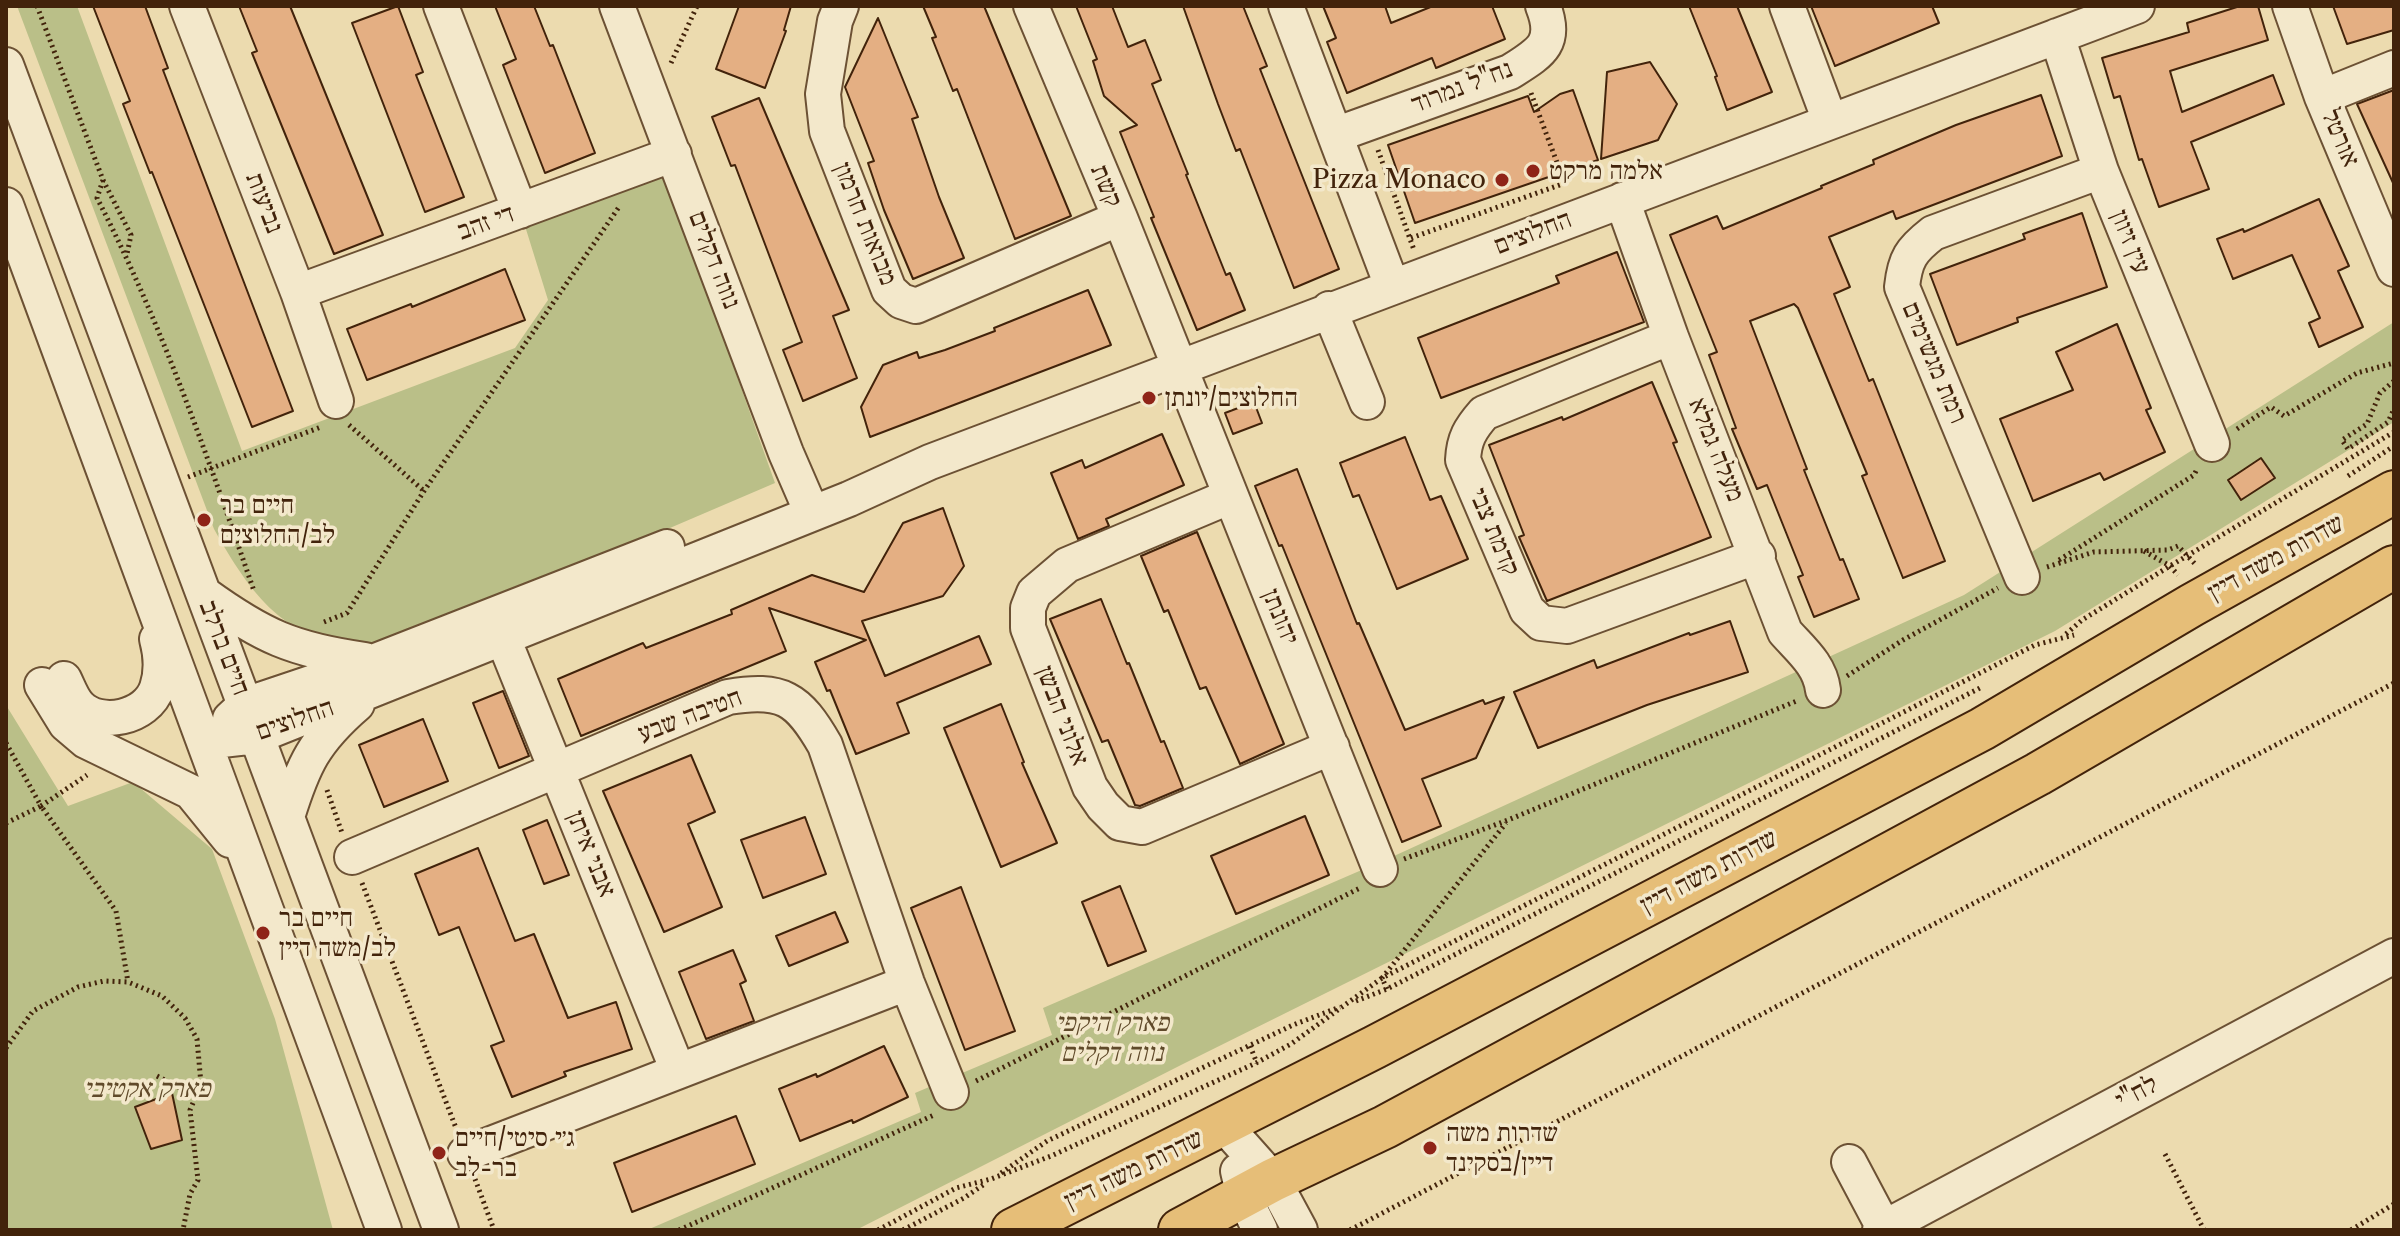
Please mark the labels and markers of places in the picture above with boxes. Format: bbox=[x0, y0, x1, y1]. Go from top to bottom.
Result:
place label: אלמה מרקט bbox=[1549, 155, 1663, 187]
marker: אלמה מרקט bbox=[1524, 162, 1542, 180]
place label: Pizza Monaco bbox=[1312, 164, 1486, 196]
marker: Pizza Monaco bbox=[1493, 171, 1511, 189]
place label: החלוצים/יונתן bbox=[1165, 382, 1298, 414]
marker: החלוצים/יונתן bbox=[1140, 389, 1158, 407]
place label: חיים בר לב/החלוצים bbox=[220, 489, 335, 550]
marker: חיים בר לב/החלוצים bbox=[195, 511, 213, 529]
place label: חיים בר לב/משה דיין bbox=[279, 902, 396, 964]
marker: חיים בר לב/משה דיין bbox=[254, 924, 272, 942]
place label: שדרות משה דיין/בסקינד bbox=[1446, 1117, 1558, 1178]
place label: ג׳י סיטי/חיים בר-לב bbox=[455, 1122, 575, 1184]
marker: שדרות משה דיין/בסקינד bbox=[1421, 1139, 1439, 1157]
marker: ג׳י סיטי/חיים בר-לב bbox=[430, 1144, 448, 1162]

